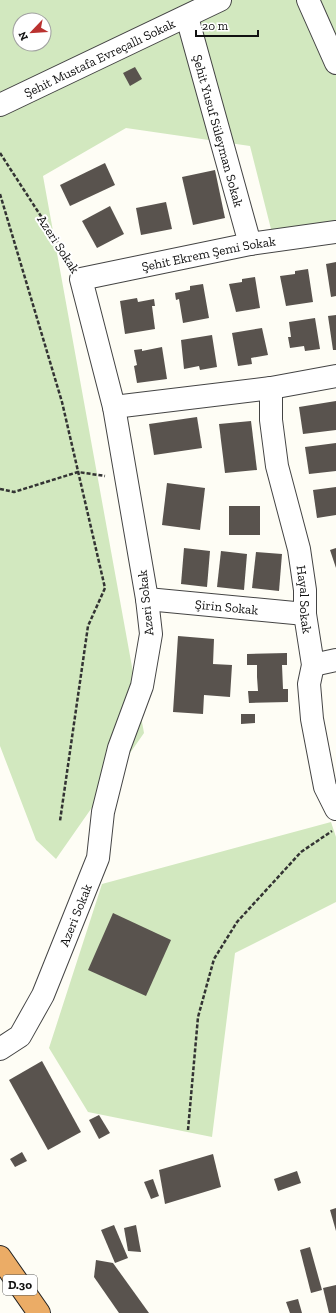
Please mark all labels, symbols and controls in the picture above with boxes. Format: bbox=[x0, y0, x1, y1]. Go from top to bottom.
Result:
north arrow bbox=[12, 12, 52, 52]
scale bar bbox=[196, 12, 258, 38]
street label: Şehit Mustafa Evreçallı Sokak bbox=[22, 16, 178, 101]
text: 20 m bbox=[202, 19, 229, 33]
text: N bbox=[15, 29, 31, 43]
street label: Şehit Yusuf Süleyman Sokak bbox=[190, 53, 246, 209]
street label: Azeri Sokak bbox=[34, 213, 83, 276]
street label: Şehit Ekrem Şemi Sokak bbox=[140, 233, 277, 274]
street label: Hayal Sokak bbox=[293, 564, 315, 635]
street label: Azeri Sokak bbox=[135, 569, 156, 637]
street label: Şirin Sokak bbox=[194, 597, 259, 618]
street label: Azeri Sokak bbox=[56, 882, 95, 949]
road number: D.30 bbox=[3, 1275, 37, 1295]

